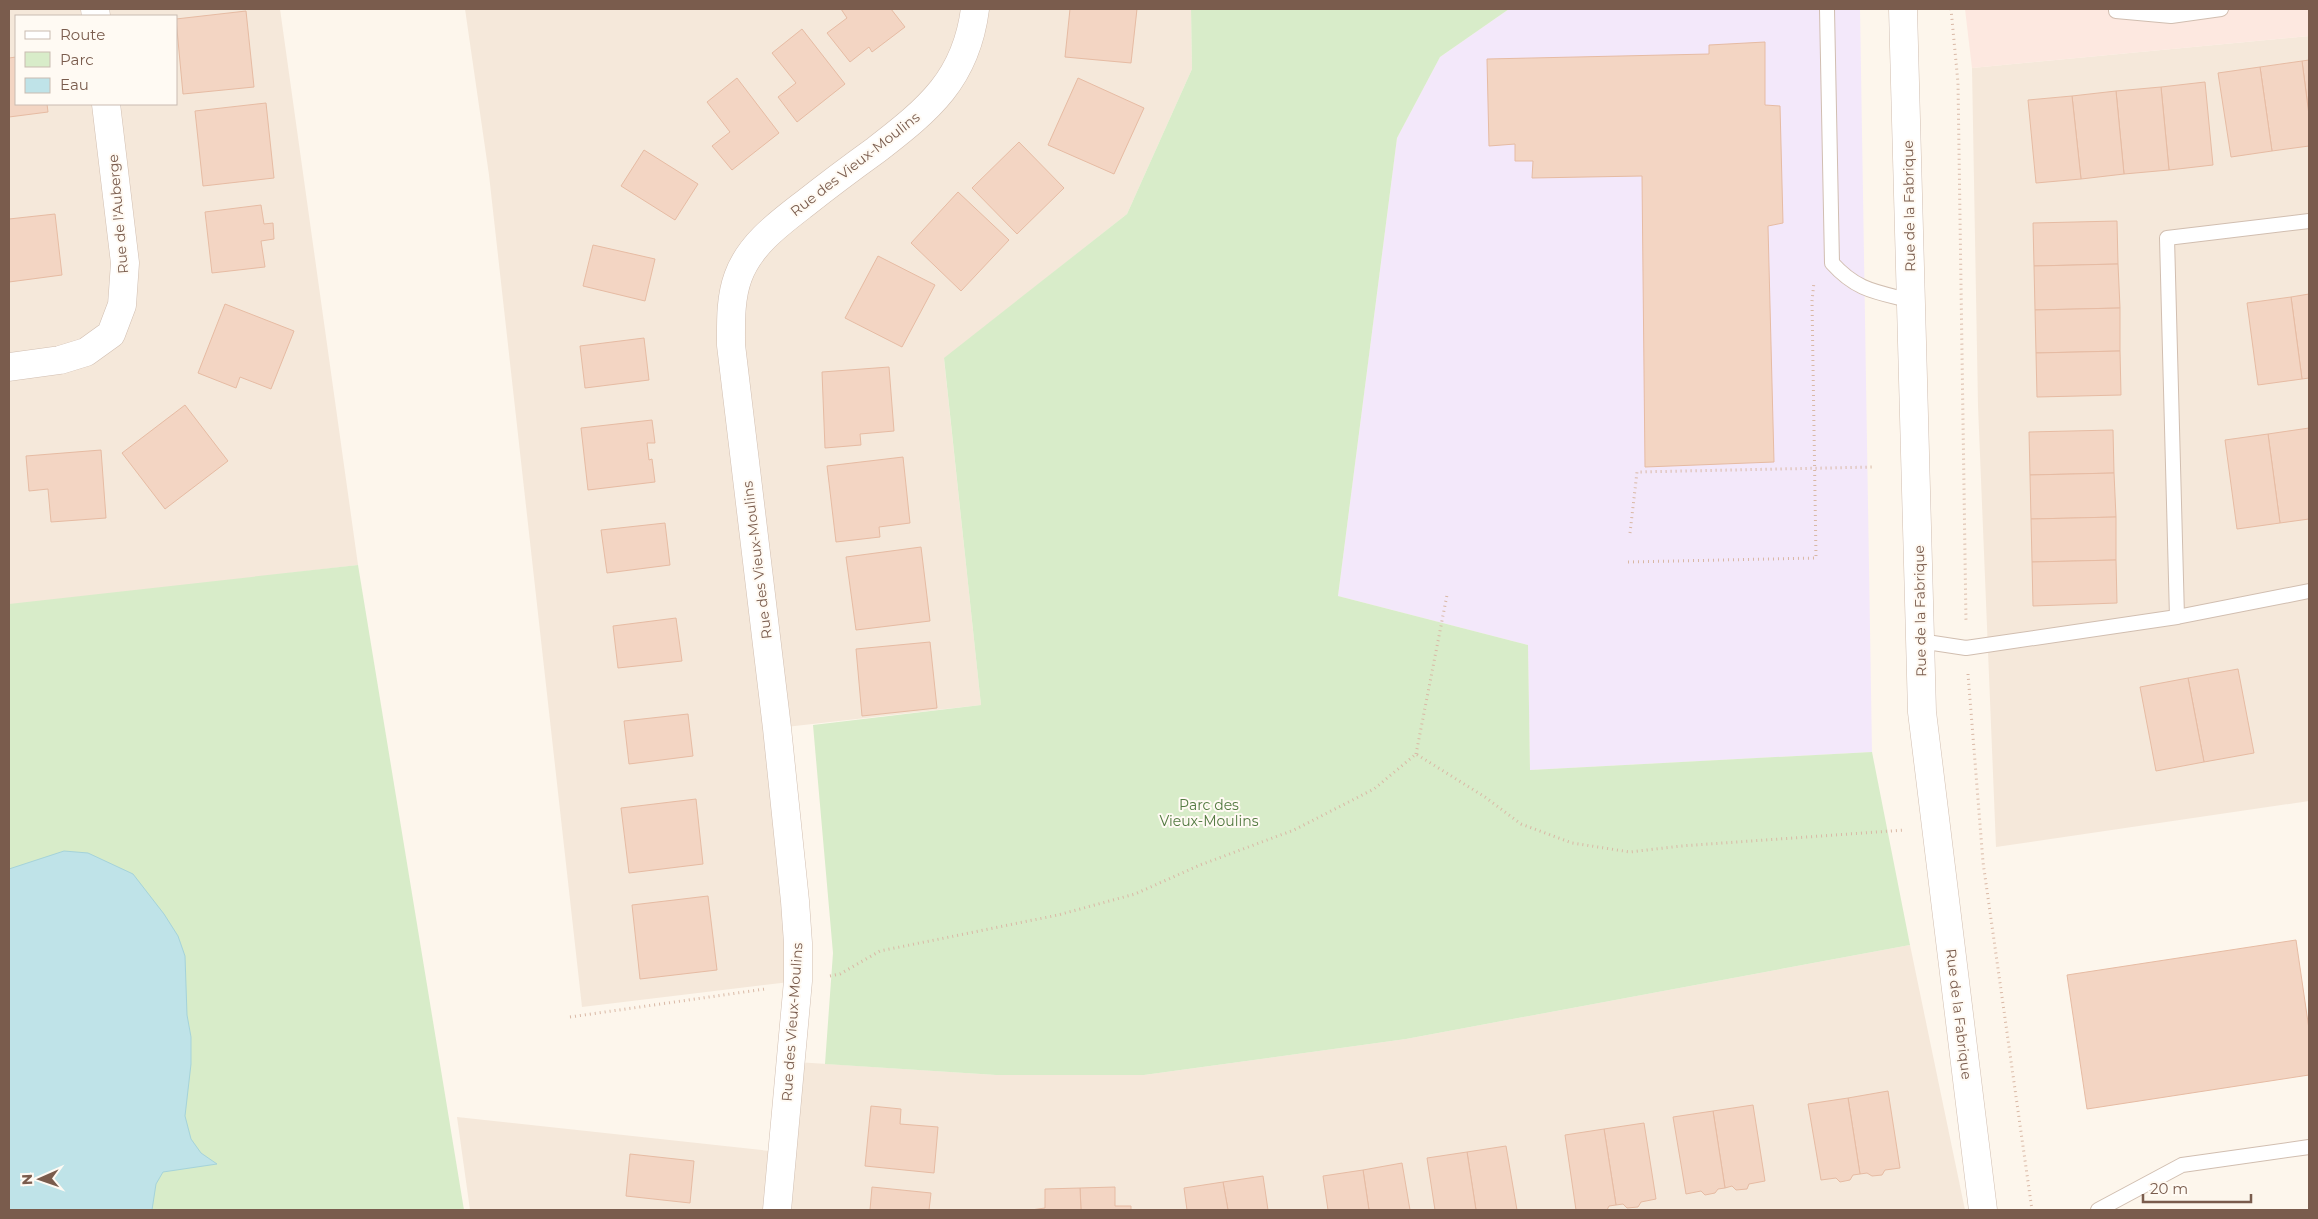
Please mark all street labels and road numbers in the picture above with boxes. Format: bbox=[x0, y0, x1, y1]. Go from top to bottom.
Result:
street label: Rue des Vieux-Moulins bbox=[787, 108, 923, 220]
street label: Rue de la Fabrique bbox=[1899, 140, 1919, 272]
street label: Rue de l'Auberge bbox=[104, 153, 132, 275]
street label: Rue des Vieux-Moulins bbox=[738, 480, 776, 640]
street label: Rue de la Fabrique bbox=[1910, 545, 1930, 677]
street label: Rue des Vieux-Moulins bbox=[777, 942, 807, 1102]
street label: Rue de la Fabrique bbox=[1942, 947, 1976, 1081]

